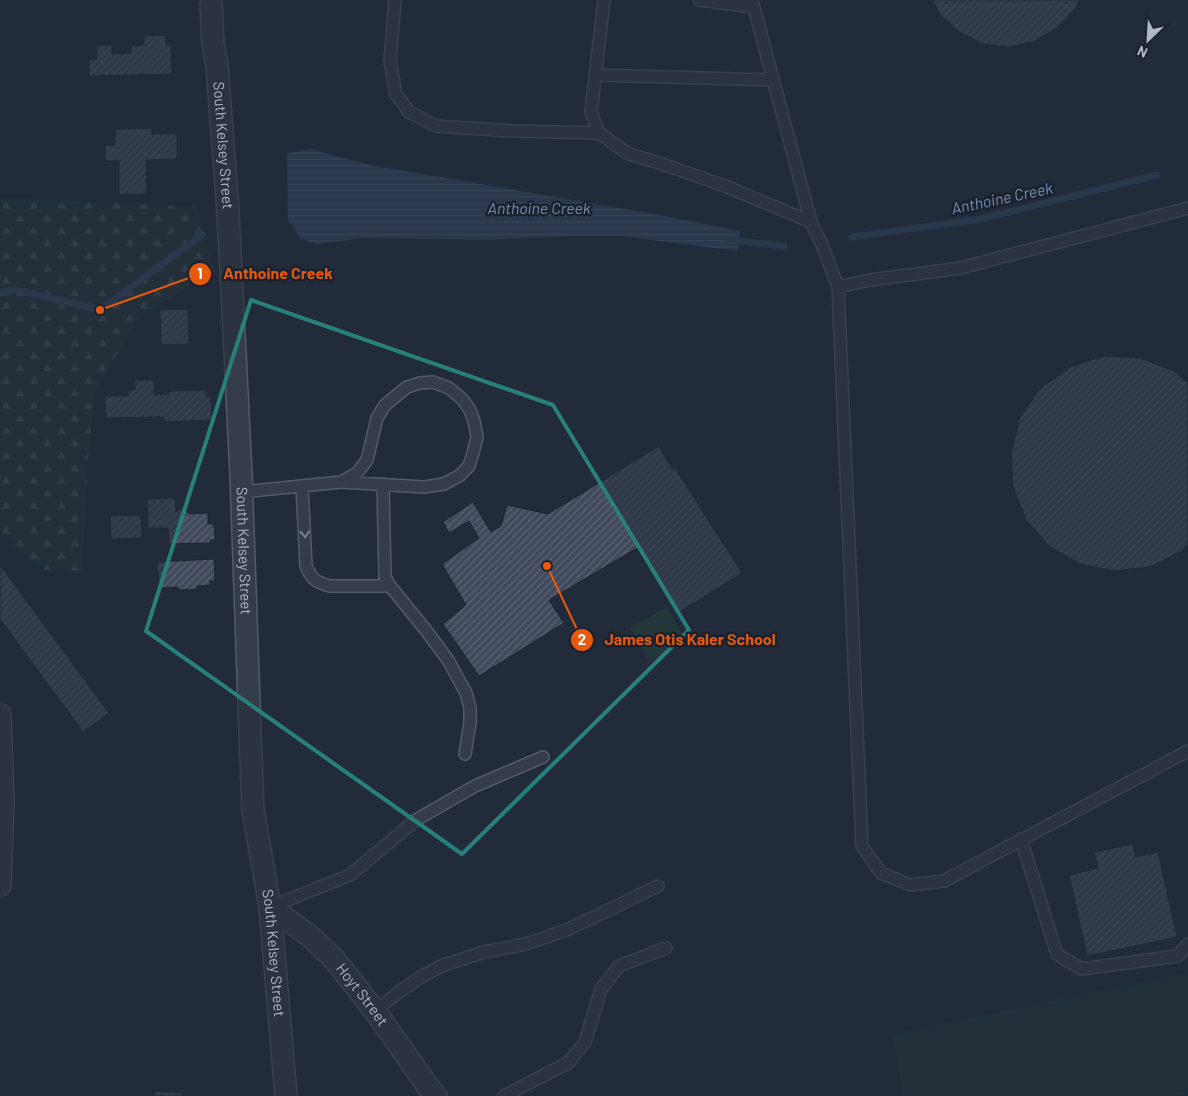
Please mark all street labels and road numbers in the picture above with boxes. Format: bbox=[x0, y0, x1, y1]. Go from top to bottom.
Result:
street label: South Kelsey Street bbox=[210, 81, 238, 210]
street label: South Kelsey Street bbox=[233, 486, 256, 615]
street label: South Kelsey Street bbox=[259, 888, 289, 1017]
street label: Hoyt Street bbox=[333, 959, 392, 1029]

